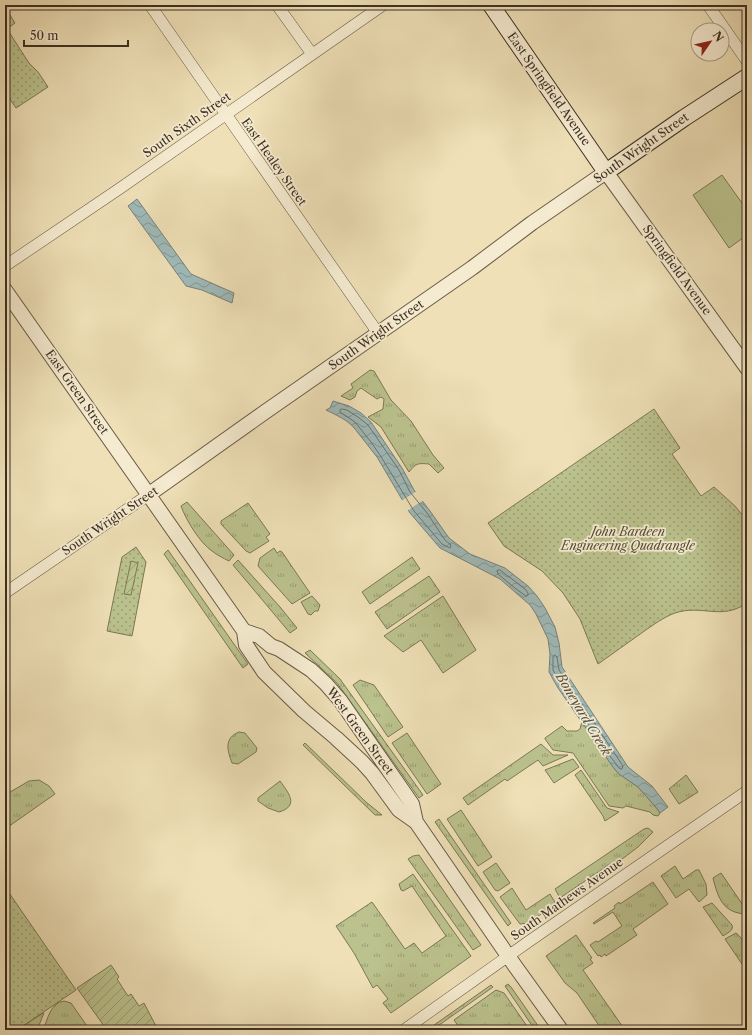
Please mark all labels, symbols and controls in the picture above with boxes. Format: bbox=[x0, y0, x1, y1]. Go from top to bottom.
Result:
scale bar bbox=[24, 22, 128, 48]
north arrow bbox=[690, 22, 730, 62]
text: 50 m bbox=[30, 28, 59, 43]
street label: East Springfield Avenue bbox=[505, 29, 594, 148]
text: N bbox=[710, 29, 727, 45]
street label: South Sixth Street bbox=[140, 88, 234, 160]
street label: South Wright Street bbox=[590, 109, 692, 186]
street label: East Healey Street bbox=[238, 115, 311, 209]
street label: Springfield Avenue bbox=[640, 222, 715, 318]
street label: South Wright Street bbox=[325, 296, 427, 373]
street label: East Green Street bbox=[43, 346, 113, 438]
street label: South Wright Street bbox=[59, 482, 161, 558]
park label: John Bardeen Engineering Quadrangle bbox=[560, 524, 696, 553]
water label: Boneyard Creek bbox=[552, 669, 615, 759]
street label: West Green Street bbox=[323, 683, 398, 778]
street label: South Mathews Avenue bbox=[508, 854, 626, 943]

